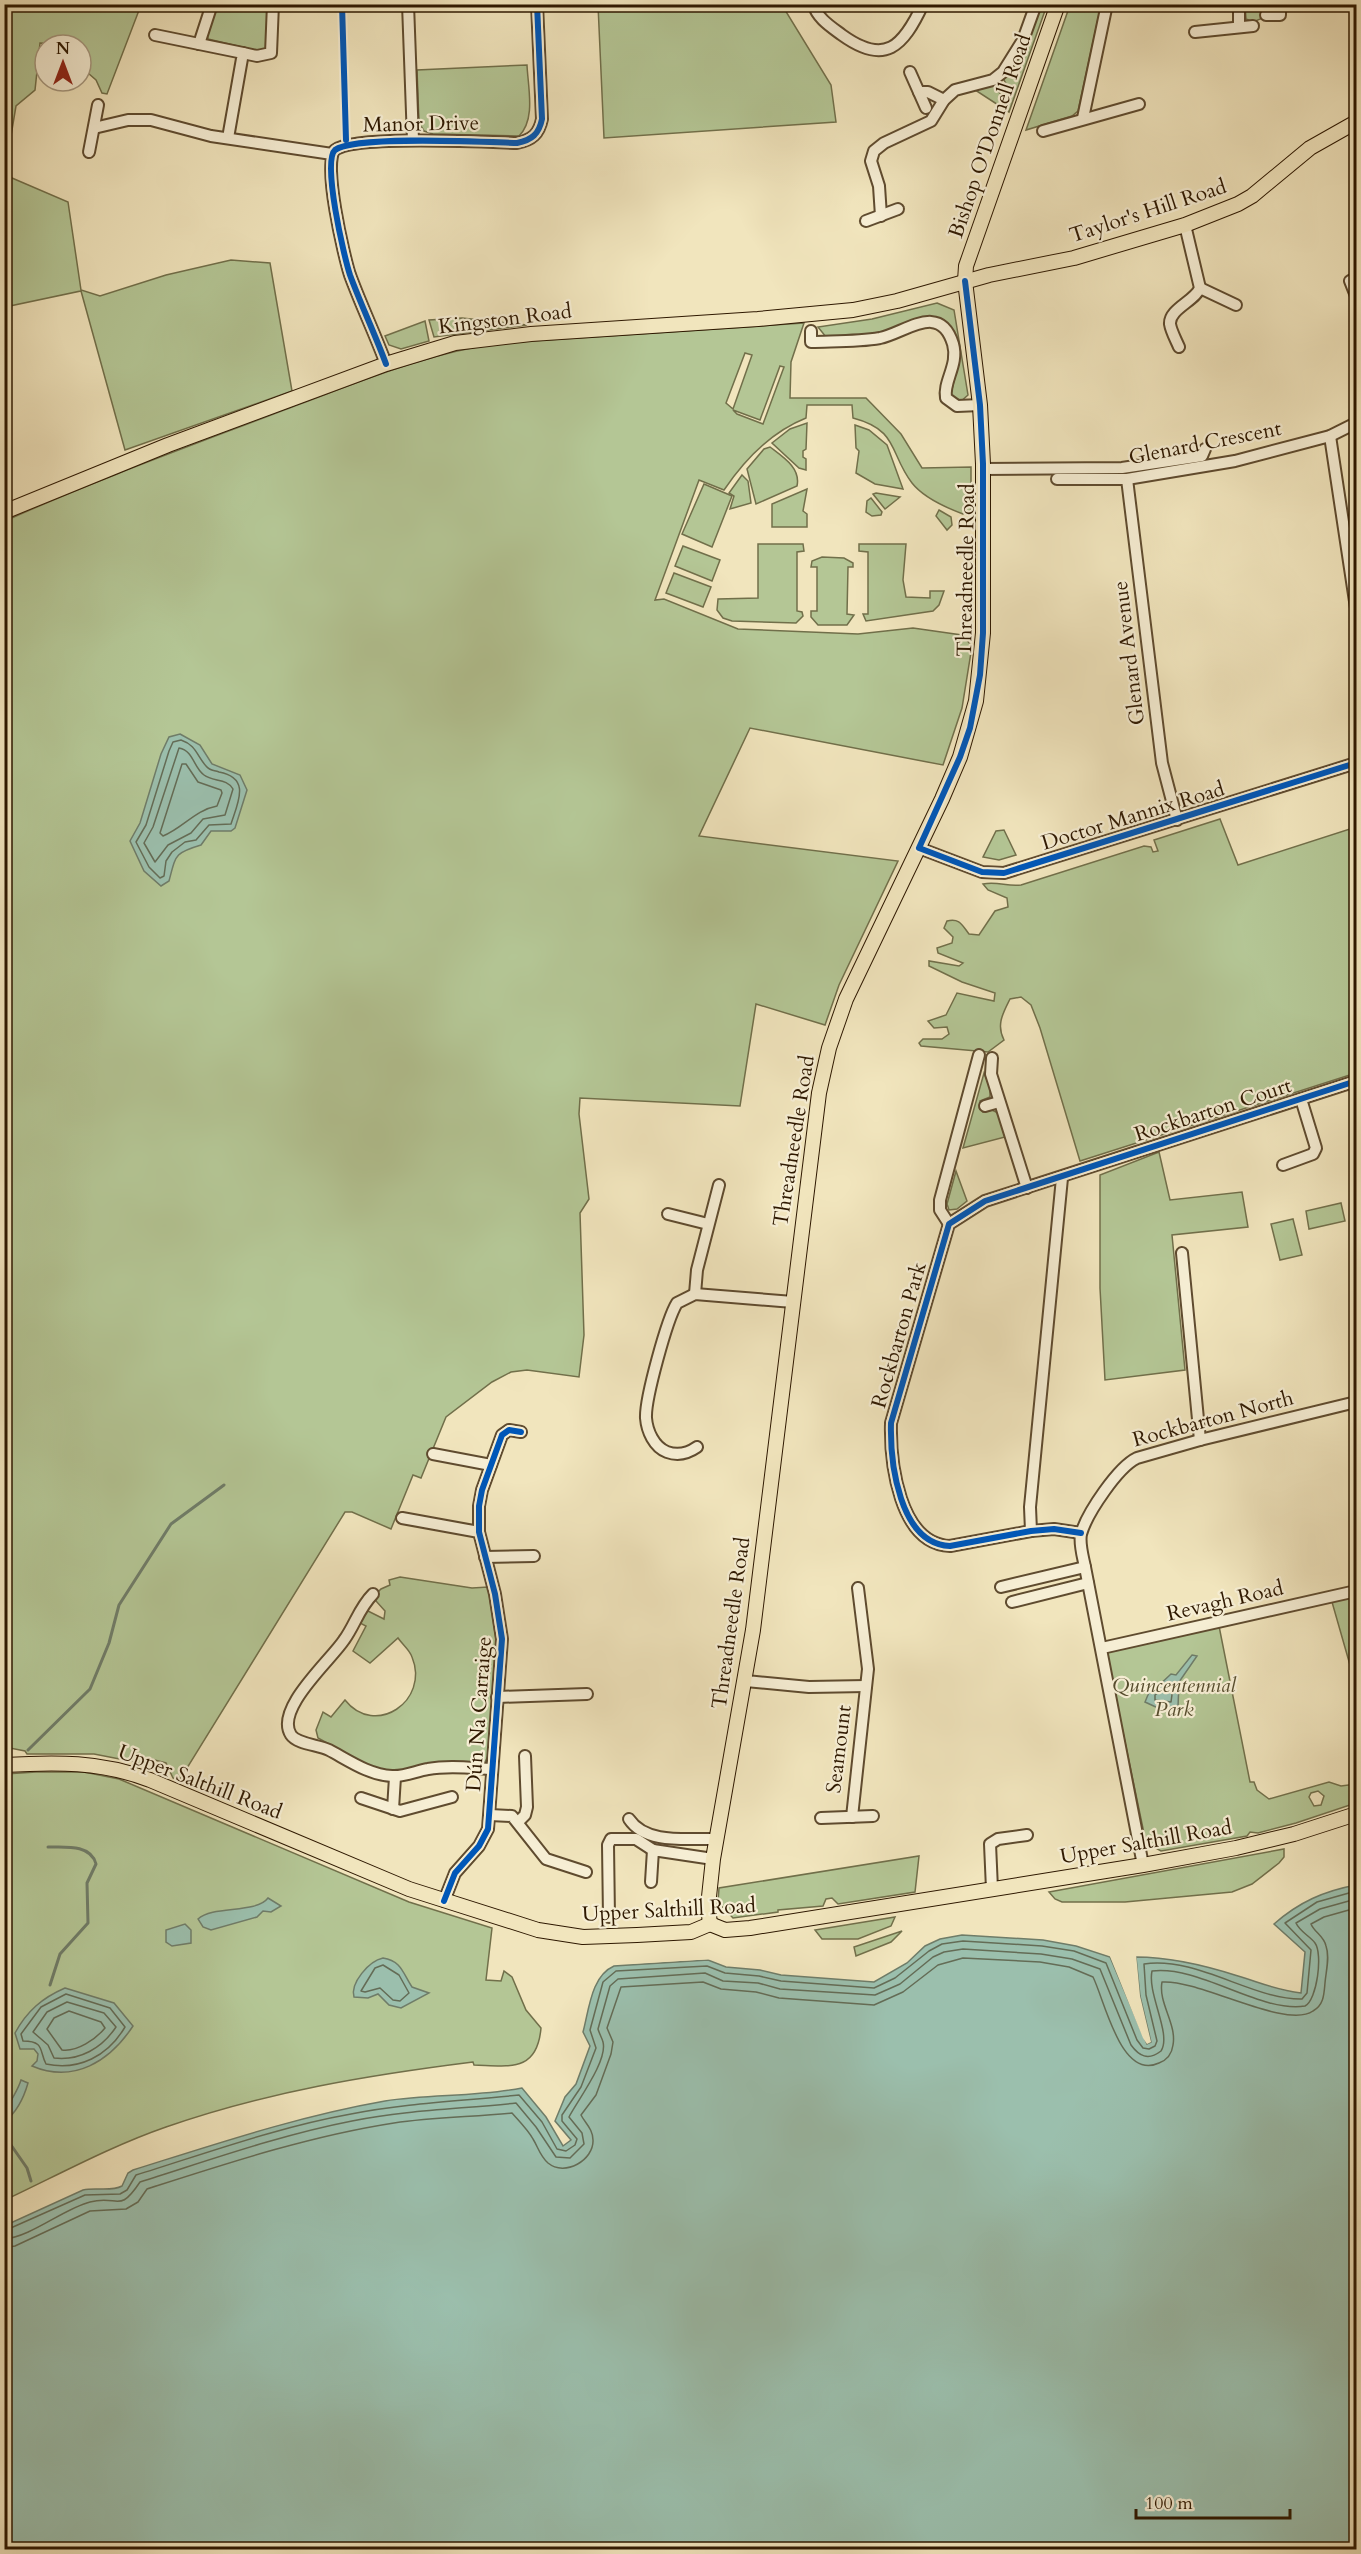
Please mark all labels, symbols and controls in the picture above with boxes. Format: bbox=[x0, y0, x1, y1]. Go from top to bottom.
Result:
street label: Bishop O'Donnell Road bbox=[941, 30, 1039, 242]
north arrow bbox=[33, 33, 93, 93]
text: N bbox=[56, 38, 70, 60]
street label: Manor Drive bbox=[363, 108, 479, 140]
street label: Taylor's Hill Road bbox=[1066, 172, 1230, 250]
street label: Kingston Road bbox=[437, 296, 573, 342]
street label: Glenard Crescent bbox=[1126, 414, 1284, 472]
street label: Threadneedle Road bbox=[950, 483, 982, 657]
street label: Glenard Avenue bbox=[1106, 579, 1152, 727]
street label: Doctor Mannix Road bbox=[1038, 774, 1228, 858]
street label: Threadneedle Road bbox=[766, 1053, 822, 1229]
street label: Rockbarton Court bbox=[1131, 1071, 1296, 1149]
street label: Rockbarton Park bbox=[864, 1258, 934, 1411]
street label: Rockbarton North bbox=[1129, 1383, 1297, 1454]
street label: Threadneedle Road bbox=[705, 1535, 757, 1711]
street label: Revagh Road bbox=[1164, 1574, 1286, 1628]
street label: Dún Na Carraige bbox=[459, 1635, 499, 1793]
park label: Quincentennial Park bbox=[1112, 1671, 1237, 1724]
street label: Seamount bbox=[819, 1703, 859, 1795]
street label: Upper Salthill Road bbox=[114, 1737, 286, 1827]
street label: Upper Salthill Road bbox=[1058, 1813, 1234, 1871]
street label: Upper Salthill Road bbox=[581, 1891, 757, 1929]
scale bar bbox=[1136, 2482, 1290, 2520]
text: 100 m bbox=[1145, 2491, 1193, 2516]

